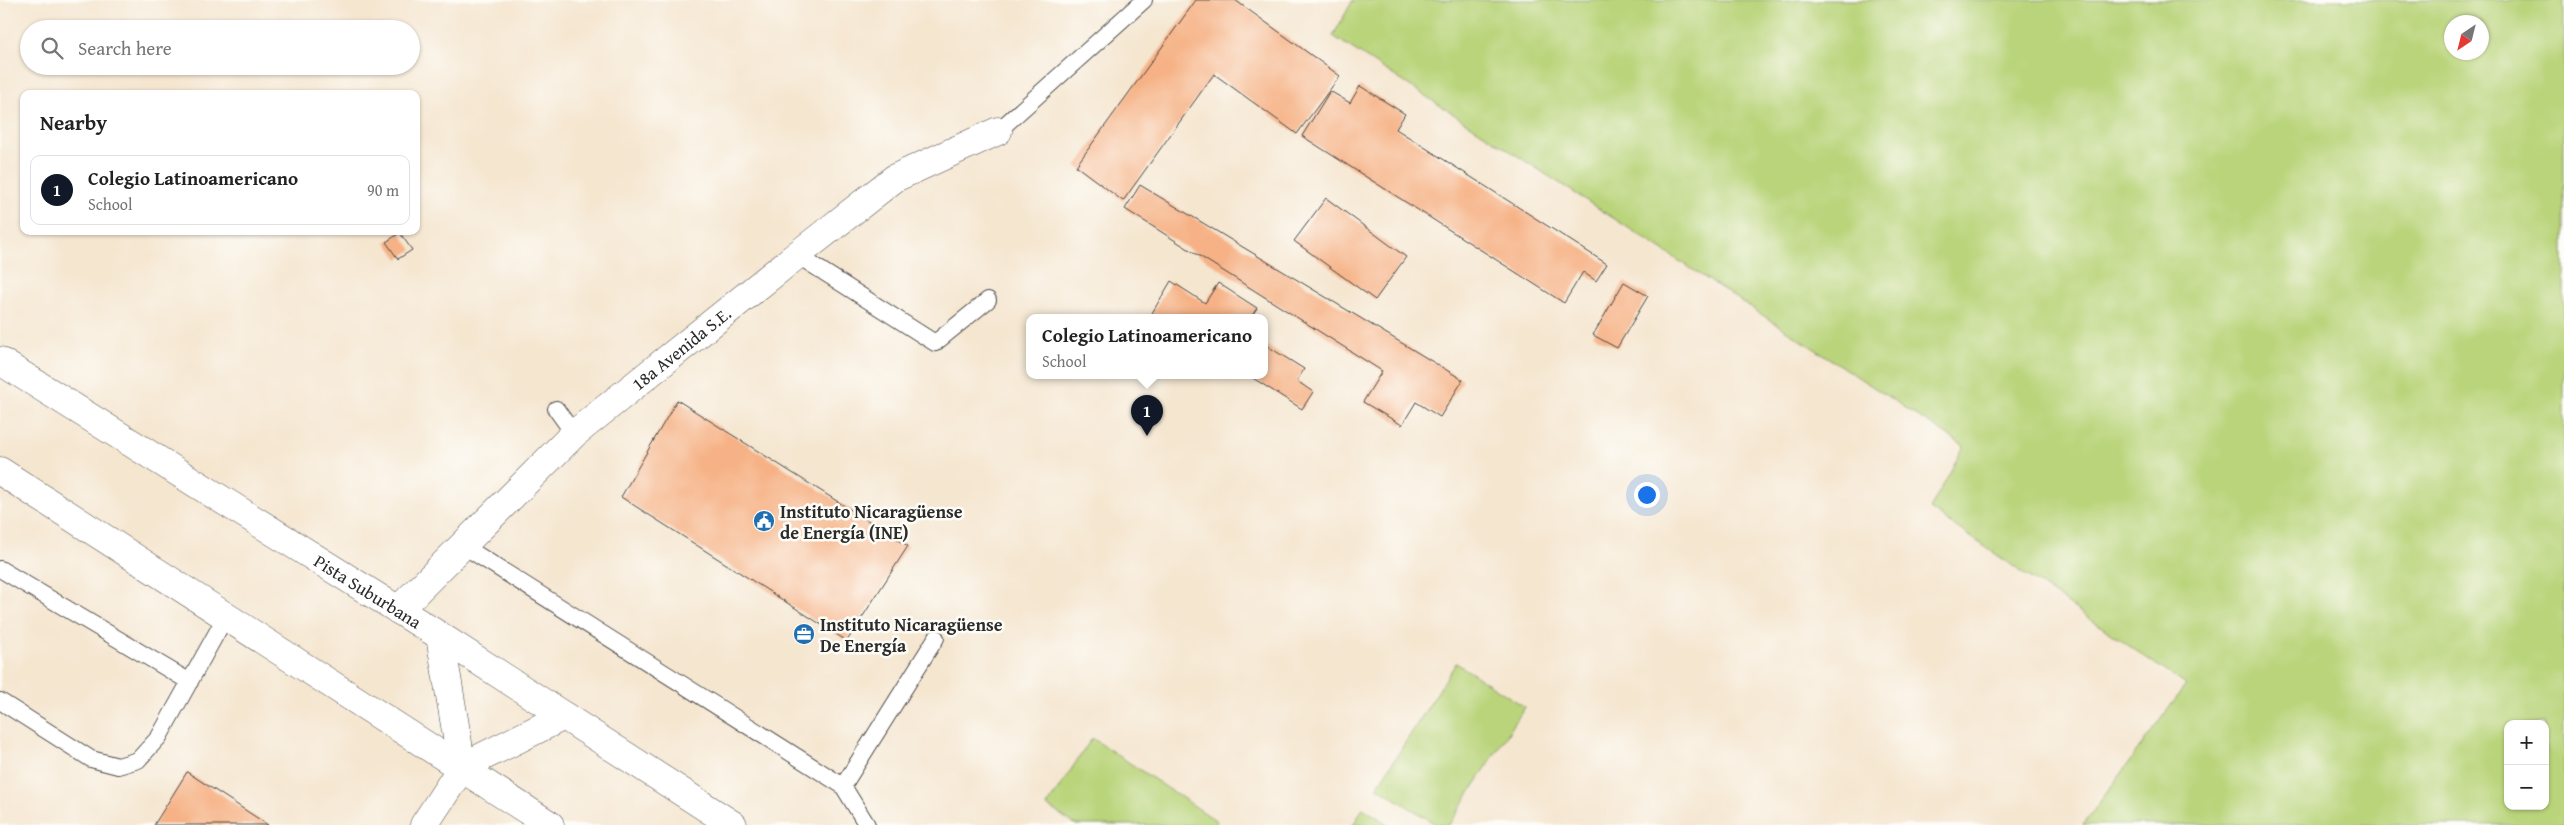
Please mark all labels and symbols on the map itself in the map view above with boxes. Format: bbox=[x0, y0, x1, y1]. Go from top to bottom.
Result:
north arrow bbox=[2444, 15, 2489, 60]
street label: 18a Avenida S.E. bbox=[625, 300, 736, 397]
pin: 1 bbox=[1131, 395, 1163, 436]
your location bbox=[1634, 482, 1660, 508]
place label: Instituto Nicaragüense de Energía (INE) bbox=[780, 498, 963, 546]
public building icon: Instituto Nicaragüense de Energía (INE) bbox=[752, 509, 776, 533]
street label: Pista Suburbana bbox=[309, 547, 427, 635]
place label: Instituto Nicaragüense De Energía bbox=[820, 611, 1003, 659]
office icon: Instituto Nicaragüense De Energía bbox=[792, 622, 816, 646]

